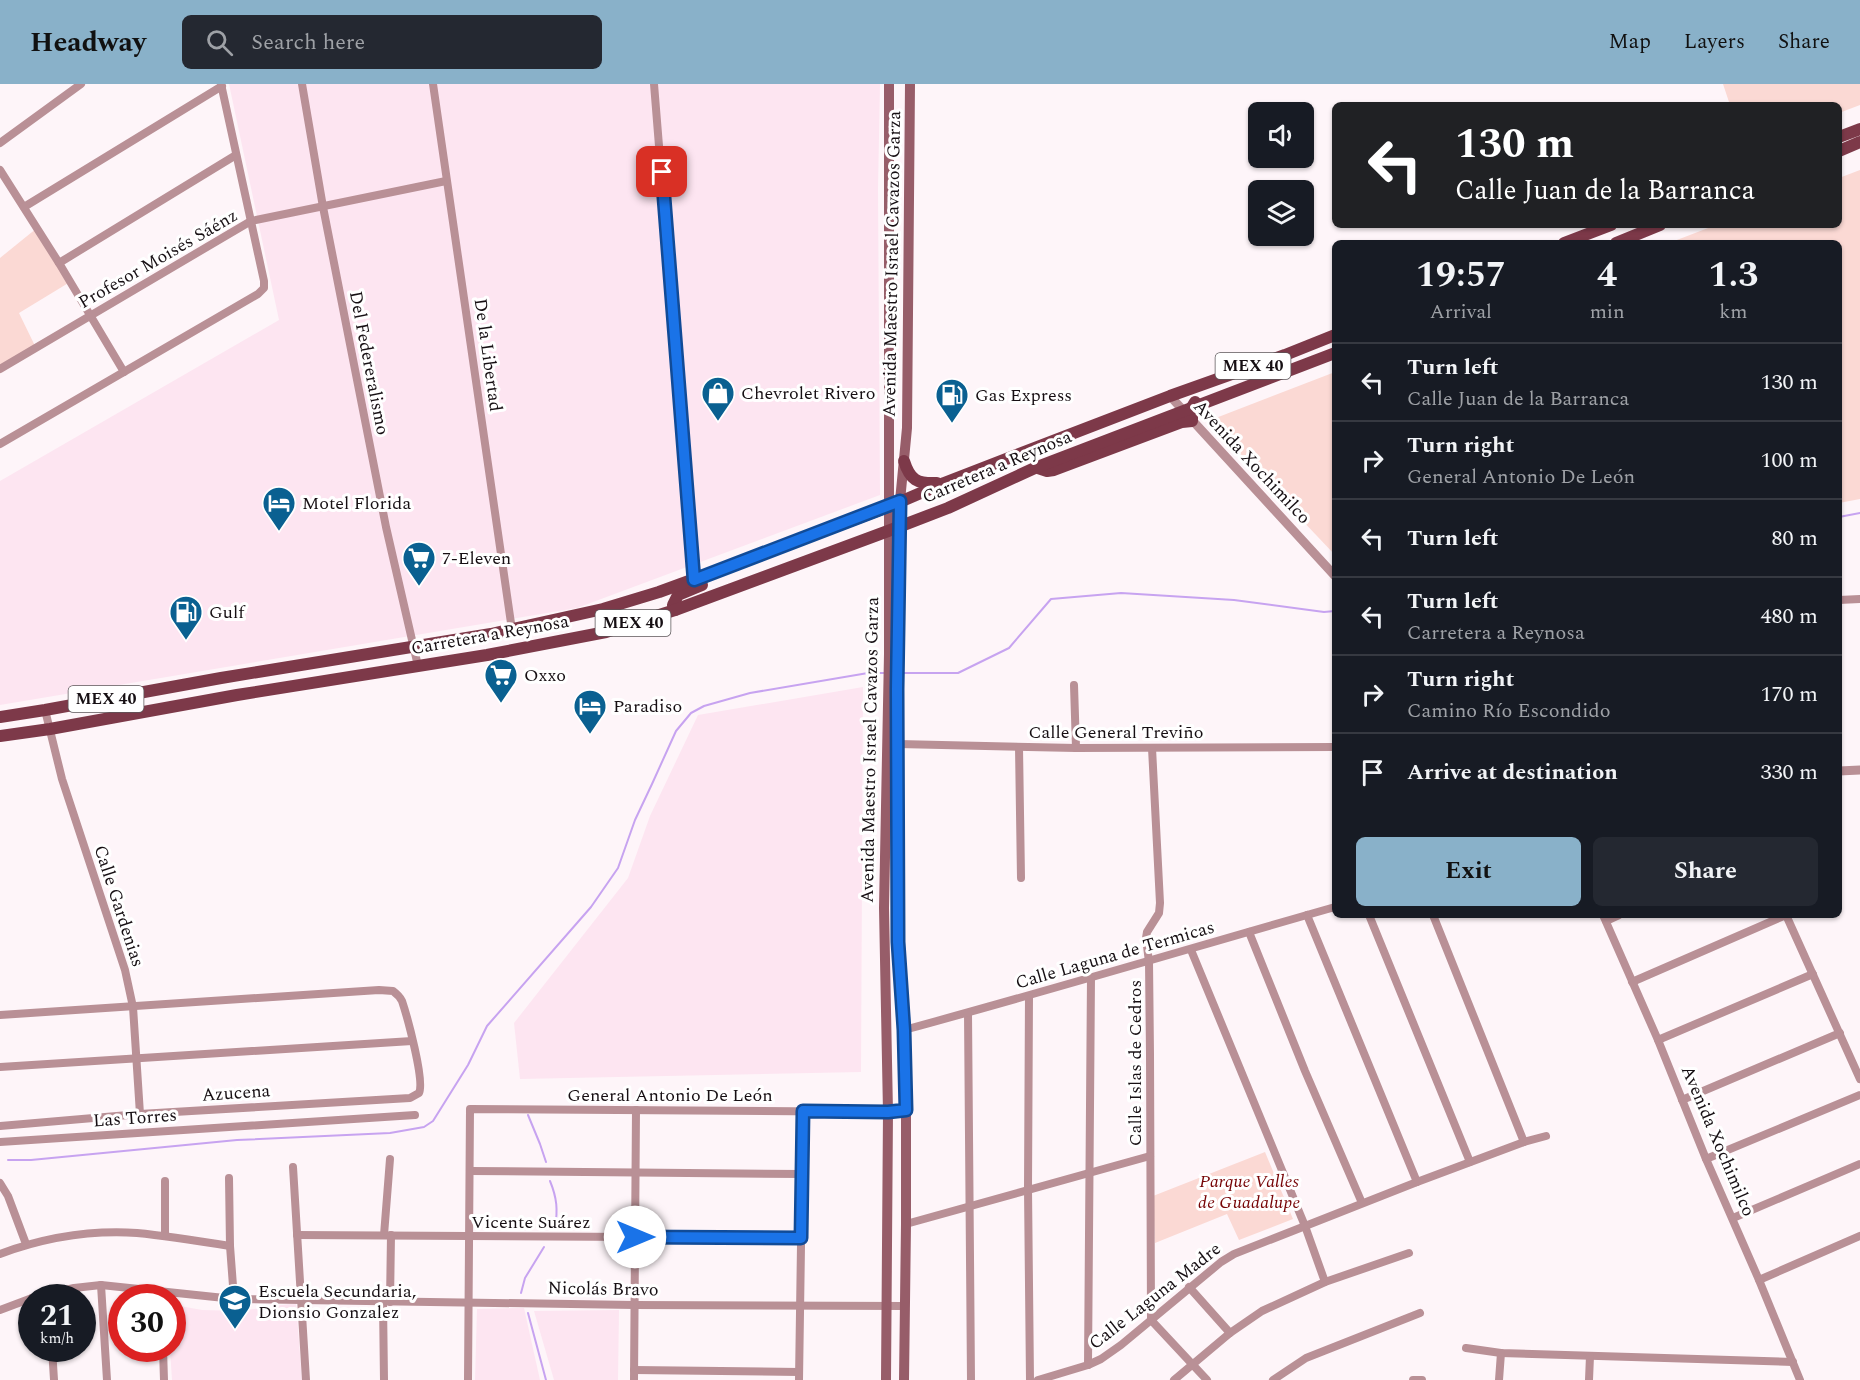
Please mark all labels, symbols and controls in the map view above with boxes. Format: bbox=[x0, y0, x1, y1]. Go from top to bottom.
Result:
search box bbox=[182, 15, 602, 69]
text: Headway bbox=[30, 21, 146, 64]
icon: search bbox=[203, 26, 236, 59]
text: Search here bbox=[251, 26, 365, 59]
text: Map bbox=[1609, 26, 1651, 58]
text: Layers bbox=[1684, 26, 1745, 58]
text: Share bbox=[1778, 26, 1830, 58]
map controls bbox=[1248, 102, 1314, 246]
button: sound bbox=[1248, 102, 1314, 168]
street label: Avenida Maestro Israel Cavazos Garza bbox=[876, 111, 908, 417]
text: 130 m bbox=[1455, 113, 1574, 176]
icon: left bbox=[1356, 126, 1434, 204]
pin bbox=[636, 146, 687, 197]
icon: arrive bbox=[645, 155, 678, 188]
text: Calle Juan de la Barranca bbox=[1455, 170, 1755, 212]
button: layers bbox=[1248, 180, 1314, 246]
street label: Profesor Moisés Sáénz bbox=[73, 202, 243, 316]
text: 19:57 bbox=[1416, 248, 1506, 303]
text: 4 bbox=[1597, 248, 1617, 303]
text: 1.3 bbox=[1708, 248, 1758, 303]
street label: Del Federeralismo bbox=[342, 289, 396, 437]
street label: De la Libertad bbox=[467, 297, 509, 413]
text: Arrival bbox=[1430, 297, 1492, 327]
text: min bbox=[1590, 297, 1625, 327]
text: km bbox=[1719, 297, 1748, 327]
text: Turn left bbox=[1407, 351, 1499, 384]
road number: MEX 40 bbox=[1216, 353, 1290, 379]
icon: left bbox=[1356, 366, 1389, 399]
text: 130 m bbox=[1761, 366, 1818, 399]
shop icon: Chevrolet Rivero bbox=[700, 375, 736, 422]
fuel station icon: Gas Express bbox=[934, 377, 970, 424]
place label: Chevrolet Rivero bbox=[741, 380, 875, 407]
place label: Gas Express bbox=[975, 382, 1072, 409]
text: Calle Juan de la Barranca bbox=[1407, 384, 1629, 414]
street label: Avenida Xochimilco bbox=[1187, 394, 1317, 530]
street label: Carretera a Reynosa bbox=[918, 423, 1076, 511]
text: Turn right bbox=[1407, 429, 1514, 462]
icon: right bbox=[1356, 444, 1389, 477]
text: 100 m bbox=[1761, 444, 1818, 477]
text: General Antonio De León bbox=[1407, 462, 1635, 492]
hotel icon: Motel Florida bbox=[261, 485, 297, 532]
place label: Motel Florida bbox=[302, 490, 411, 517]
icon: left bbox=[1356, 522, 1389, 555]
text: Turn left bbox=[1407, 522, 1499, 555]
text: 80 m bbox=[1772, 522, 1818, 555]
supermarket icon: 7-Eleven bbox=[401, 540, 437, 587]
place label: 7-Eleven bbox=[442, 545, 511, 572]
text: Turn left bbox=[1407, 585, 1499, 618]
fuel station icon: Gulf bbox=[168, 594, 204, 641]
street label: Avenida Maestro Israel Cavazos Garza bbox=[854, 597, 886, 903]
place label: Gulf bbox=[209, 599, 246, 626]
icon: left bbox=[1356, 600, 1389, 633]
text: 480 m bbox=[1761, 600, 1818, 633]
street label: Carretera a Reynosa bbox=[409, 608, 571, 662]
road number: MEX 40 bbox=[596, 610, 670, 636]
text: Carretera a Reynosa bbox=[1407, 618, 1585, 648]
supermarket icon: Oxxo bbox=[483, 657, 519, 704]
place label: Oxxo bbox=[524, 662, 566, 689]
text: Turn right bbox=[1407, 663, 1514, 696]
icon: right bbox=[1356, 678, 1389, 711]
text: 170 m bbox=[1761, 678, 1818, 711]
road number: MEX 40 bbox=[68, 686, 144, 712]
hotel icon: Paradiso bbox=[572, 688, 608, 735]
place label: Paradiso bbox=[613, 693, 682, 720]
text: Camino Río Escondido bbox=[1407, 696, 1611, 726]
street label: Calle General Treviño bbox=[1028, 719, 1204, 746]
icon: arrive bbox=[1356, 756, 1389, 789]
text: Arrive at destination bbox=[1407, 756, 1618, 789]
text: 330 m bbox=[1761, 756, 1818, 789]
button: Exit bbox=[1356, 837, 1581, 906]
button: Share bbox=[1593, 837, 1818, 906]
street label: Calle Gardenias bbox=[87, 842, 151, 970]
street label: Calle Laguna de Termicas bbox=[1012, 914, 1218, 996]
street label: Calle Islas de Cedros bbox=[1122, 980, 1149, 1146]
street label: Avenida Xochimilco bbox=[1674, 1061, 1762, 1221]
street label: Azucena bbox=[201, 1077, 271, 1109]
street label: General Antonio De León bbox=[567, 1082, 773, 1109]
street label: Las Torres bbox=[92, 1102, 178, 1134]
park label: Parque Valles de Guadalupe bbox=[1198, 1168, 1300, 1216]
position arrow bbox=[603, 1205, 667, 1269]
street label: Vicente Suárez bbox=[471, 1209, 591, 1236]
street label: Calle Laguna Madre bbox=[1083, 1236, 1227, 1356]
street label: Nicolás Bravo bbox=[547, 1275, 659, 1303]
place label: Escuela Secundaria, Dionsio Gonzalez bbox=[258, 1278, 416, 1326]
school or university icon: Escuela Secundaria, Dionsio Gonzalez bbox=[217, 1283, 253, 1330]
speed limit sign: 30 bbox=[108, 1284, 186, 1362]
text: 21 bbox=[40, 1293, 74, 1339]
text: km/h bbox=[40, 1327, 74, 1350]

